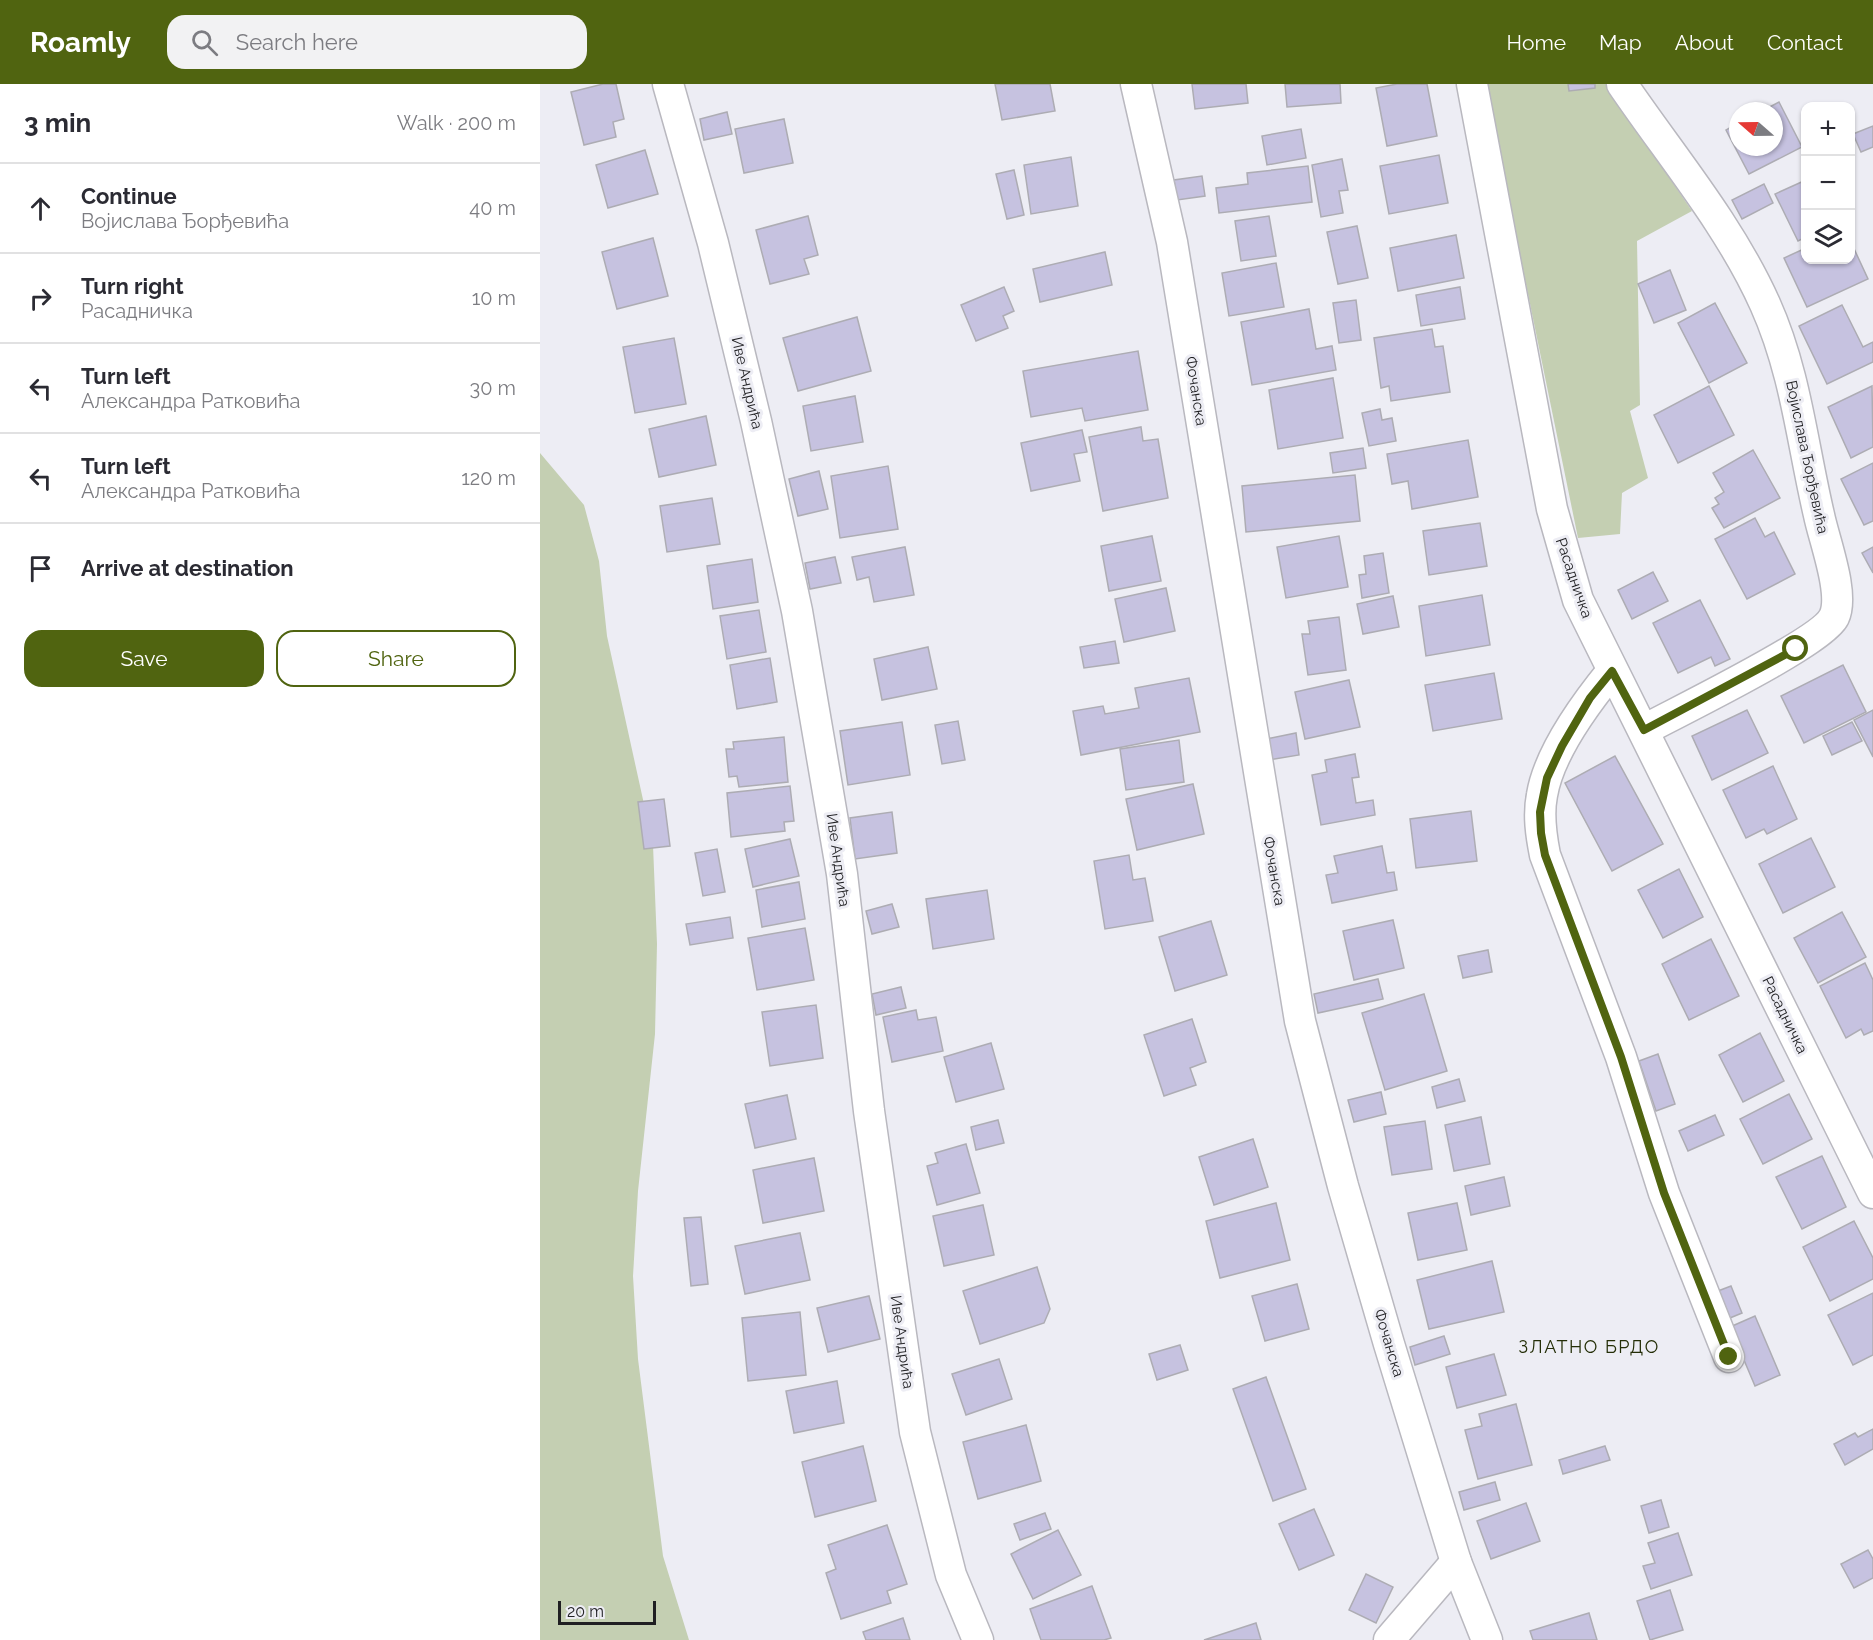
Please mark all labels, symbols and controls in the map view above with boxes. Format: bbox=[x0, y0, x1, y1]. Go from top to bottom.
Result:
search box bbox=[167, 15, 587, 69]
text: Roamly bbox=[30, 26, 131, 59]
icon: search bbox=[188, 26, 221, 59]
text: Search here bbox=[236, 29, 358, 55]
text: Home bbox=[1507, 30, 1566, 55]
text: Map bbox=[1599, 30, 1642, 55]
text: About bbox=[1675, 30, 1734, 55]
text: Contact bbox=[1767, 30, 1843, 55]
north arrow bbox=[1729, 102, 1783, 156]
map controls bbox=[1801, 102, 1855, 264]
button: + bbox=[1801, 102, 1855, 156]
text: 3 min bbox=[24, 108, 91, 138]
text: Walk · 200 m bbox=[397, 111, 516, 135]
button: − bbox=[1801, 156, 1855, 210]
text: Continue bbox=[81, 183, 177, 209]
icon: ahead bbox=[24, 192, 57, 225]
text: 40 m bbox=[469, 196, 516, 220]
text: Војислава Ђорђевића bbox=[81, 209, 289, 233]
button: layers bbox=[1801, 210, 1855, 264]
text: Turn right bbox=[81, 273, 184, 299]
icon: right bbox=[24, 282, 57, 315]
text: 10 m bbox=[472, 286, 516, 310]
text: Расадничка bbox=[81, 299, 193, 323]
street label: Иве Андрића bbox=[728, 335, 766, 431]
street label: Фочанска bbox=[1182, 355, 1210, 427]
text: Turn left bbox=[81, 363, 171, 389]
icon: left bbox=[24, 372, 57, 405]
text: 30 m bbox=[470, 376, 516, 400]
street label: Војислава Ђорђевића bbox=[1782, 379, 1832, 535]
text: Александра Ратковића bbox=[81, 389, 301, 413]
text: Turn left bbox=[81, 453, 171, 479]
icon: left bbox=[24, 462, 57, 495]
text: 120 m bbox=[461, 466, 516, 490]
text: Александра Ратковића bbox=[81, 479, 301, 503]
street label: Расадничка bbox=[1552, 535, 1596, 621]
icon: arrive bbox=[24, 552, 57, 585]
text: Arrive at destination bbox=[81, 555, 294, 581]
button: Save bbox=[24, 630, 264, 687]
button: Share bbox=[276, 630, 516, 687]
route start bbox=[1782, 635, 1808, 661]
street label: Иве Андрића bbox=[823, 812, 853, 908]
street label: Фочанска bbox=[1259, 835, 1289, 907]
street label: Расадничка bbox=[1759, 973, 1811, 1057]
street label: Иве Андрића bbox=[887, 1294, 917, 1390]
street label: Фочанска bbox=[1370, 1307, 1408, 1379]
district label: ЗЛАТНО БРДО bbox=[1518, 1336, 1660, 1357]
route end bbox=[1715, 1343, 1741, 1369]
scale bar bbox=[558, 1598, 656, 1626]
text: 20 m bbox=[567, 1602, 604, 1621]

